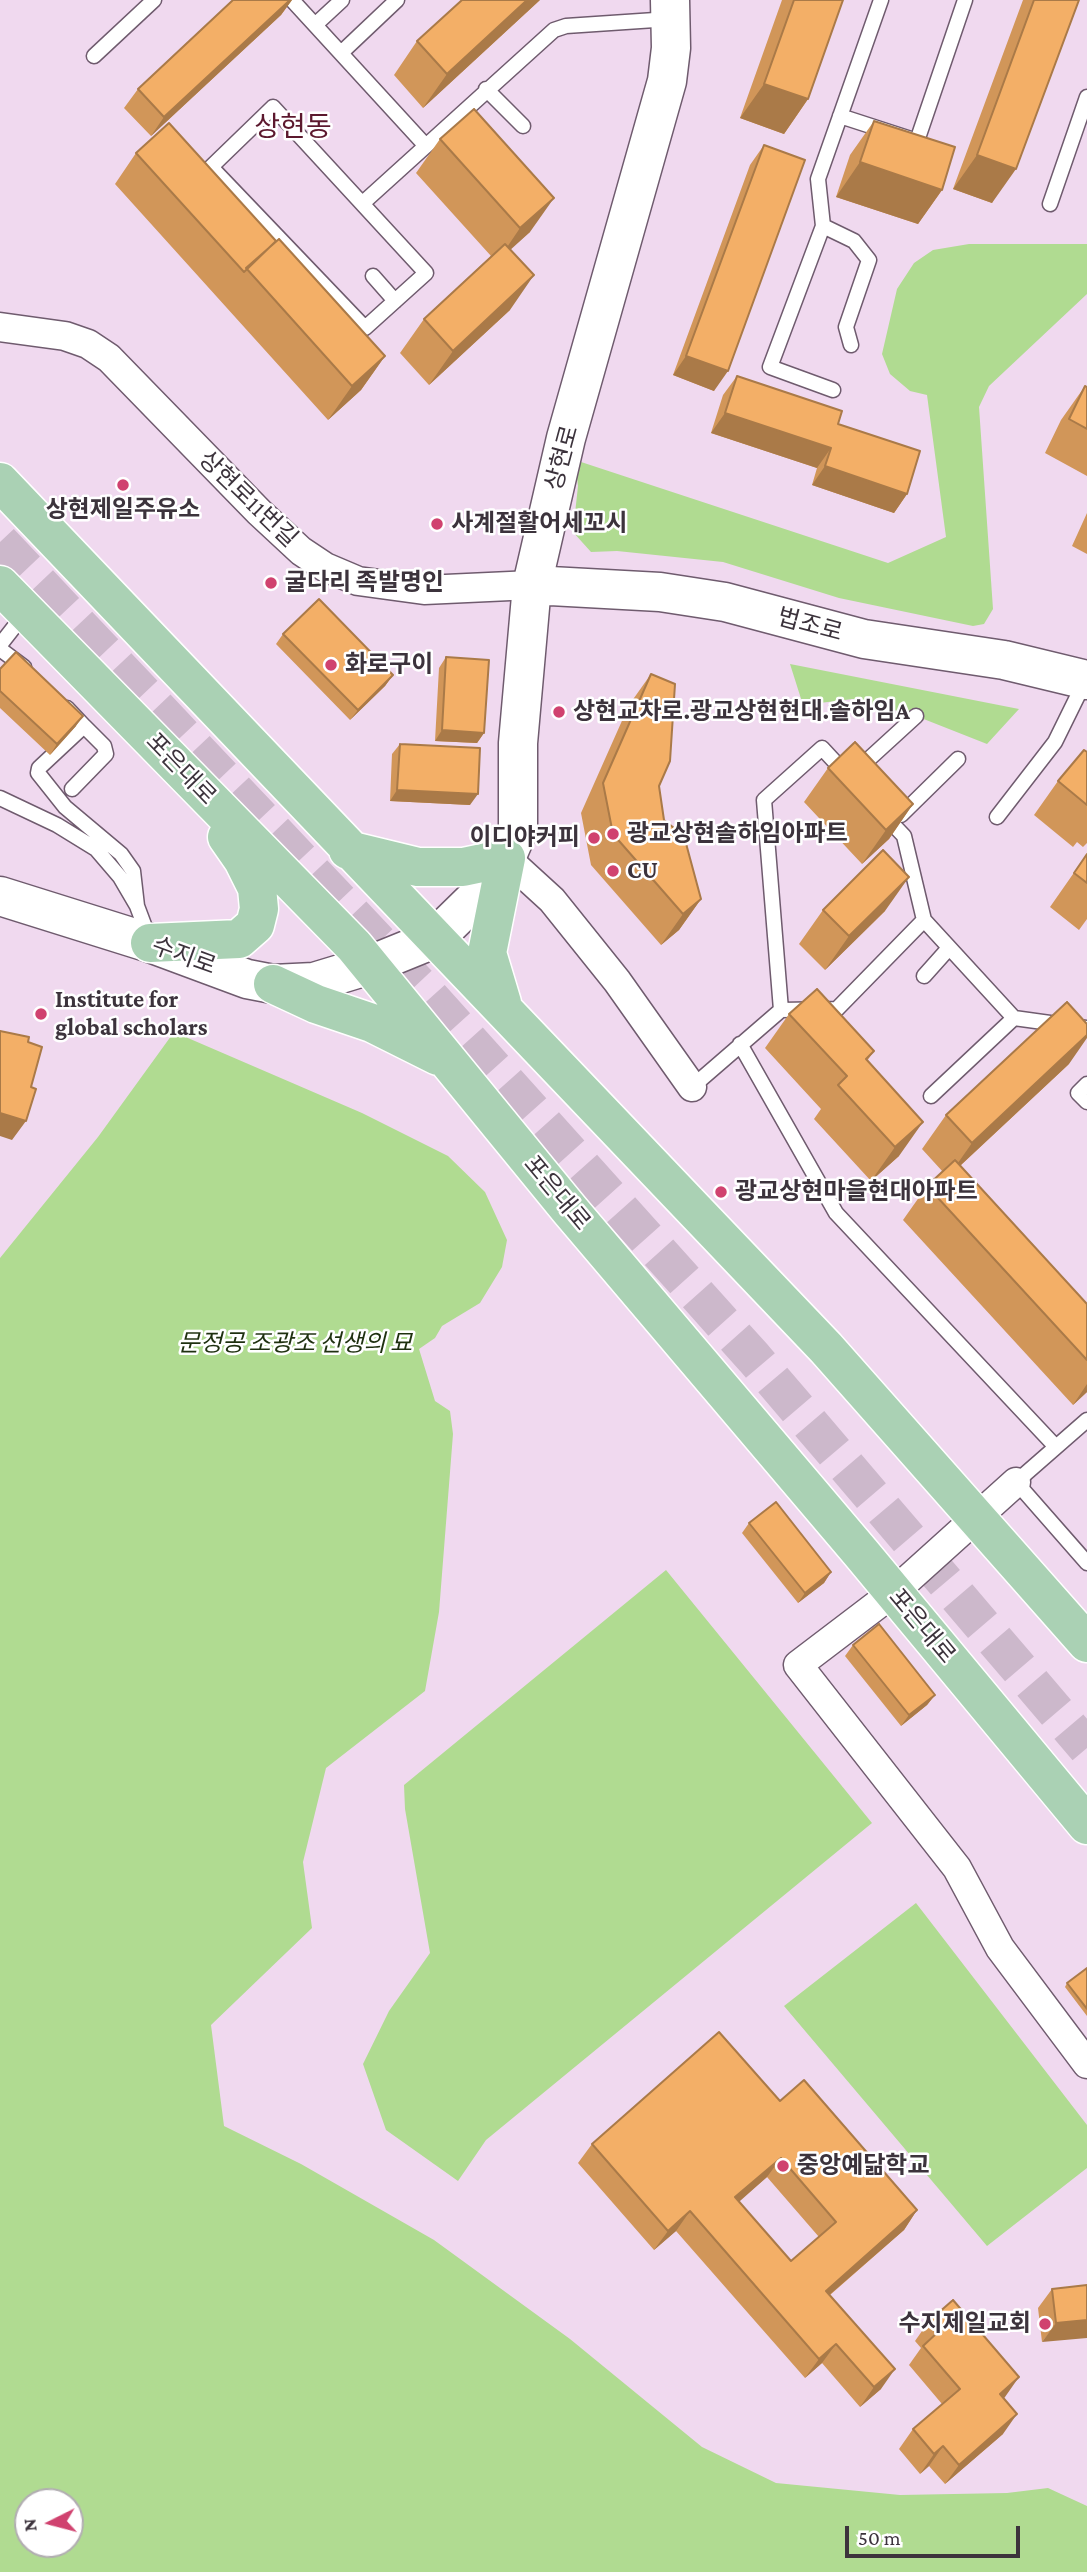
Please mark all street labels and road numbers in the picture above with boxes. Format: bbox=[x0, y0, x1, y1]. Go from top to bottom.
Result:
street label: 상현로 bbox=[540, 422, 584, 494]
street label: 상현로11번길 bbox=[193, 445, 303, 553]
street label: 법조로 bbox=[774, 603, 846, 647]
street label: 포은대로 bbox=[140, 727, 222, 811]
street label: 수지로 bbox=[148, 931, 220, 981]
street label: 포은대로 bbox=[518, 1150, 596, 1236]
street label: 포은대로 bbox=[883, 1583, 961, 1669]

